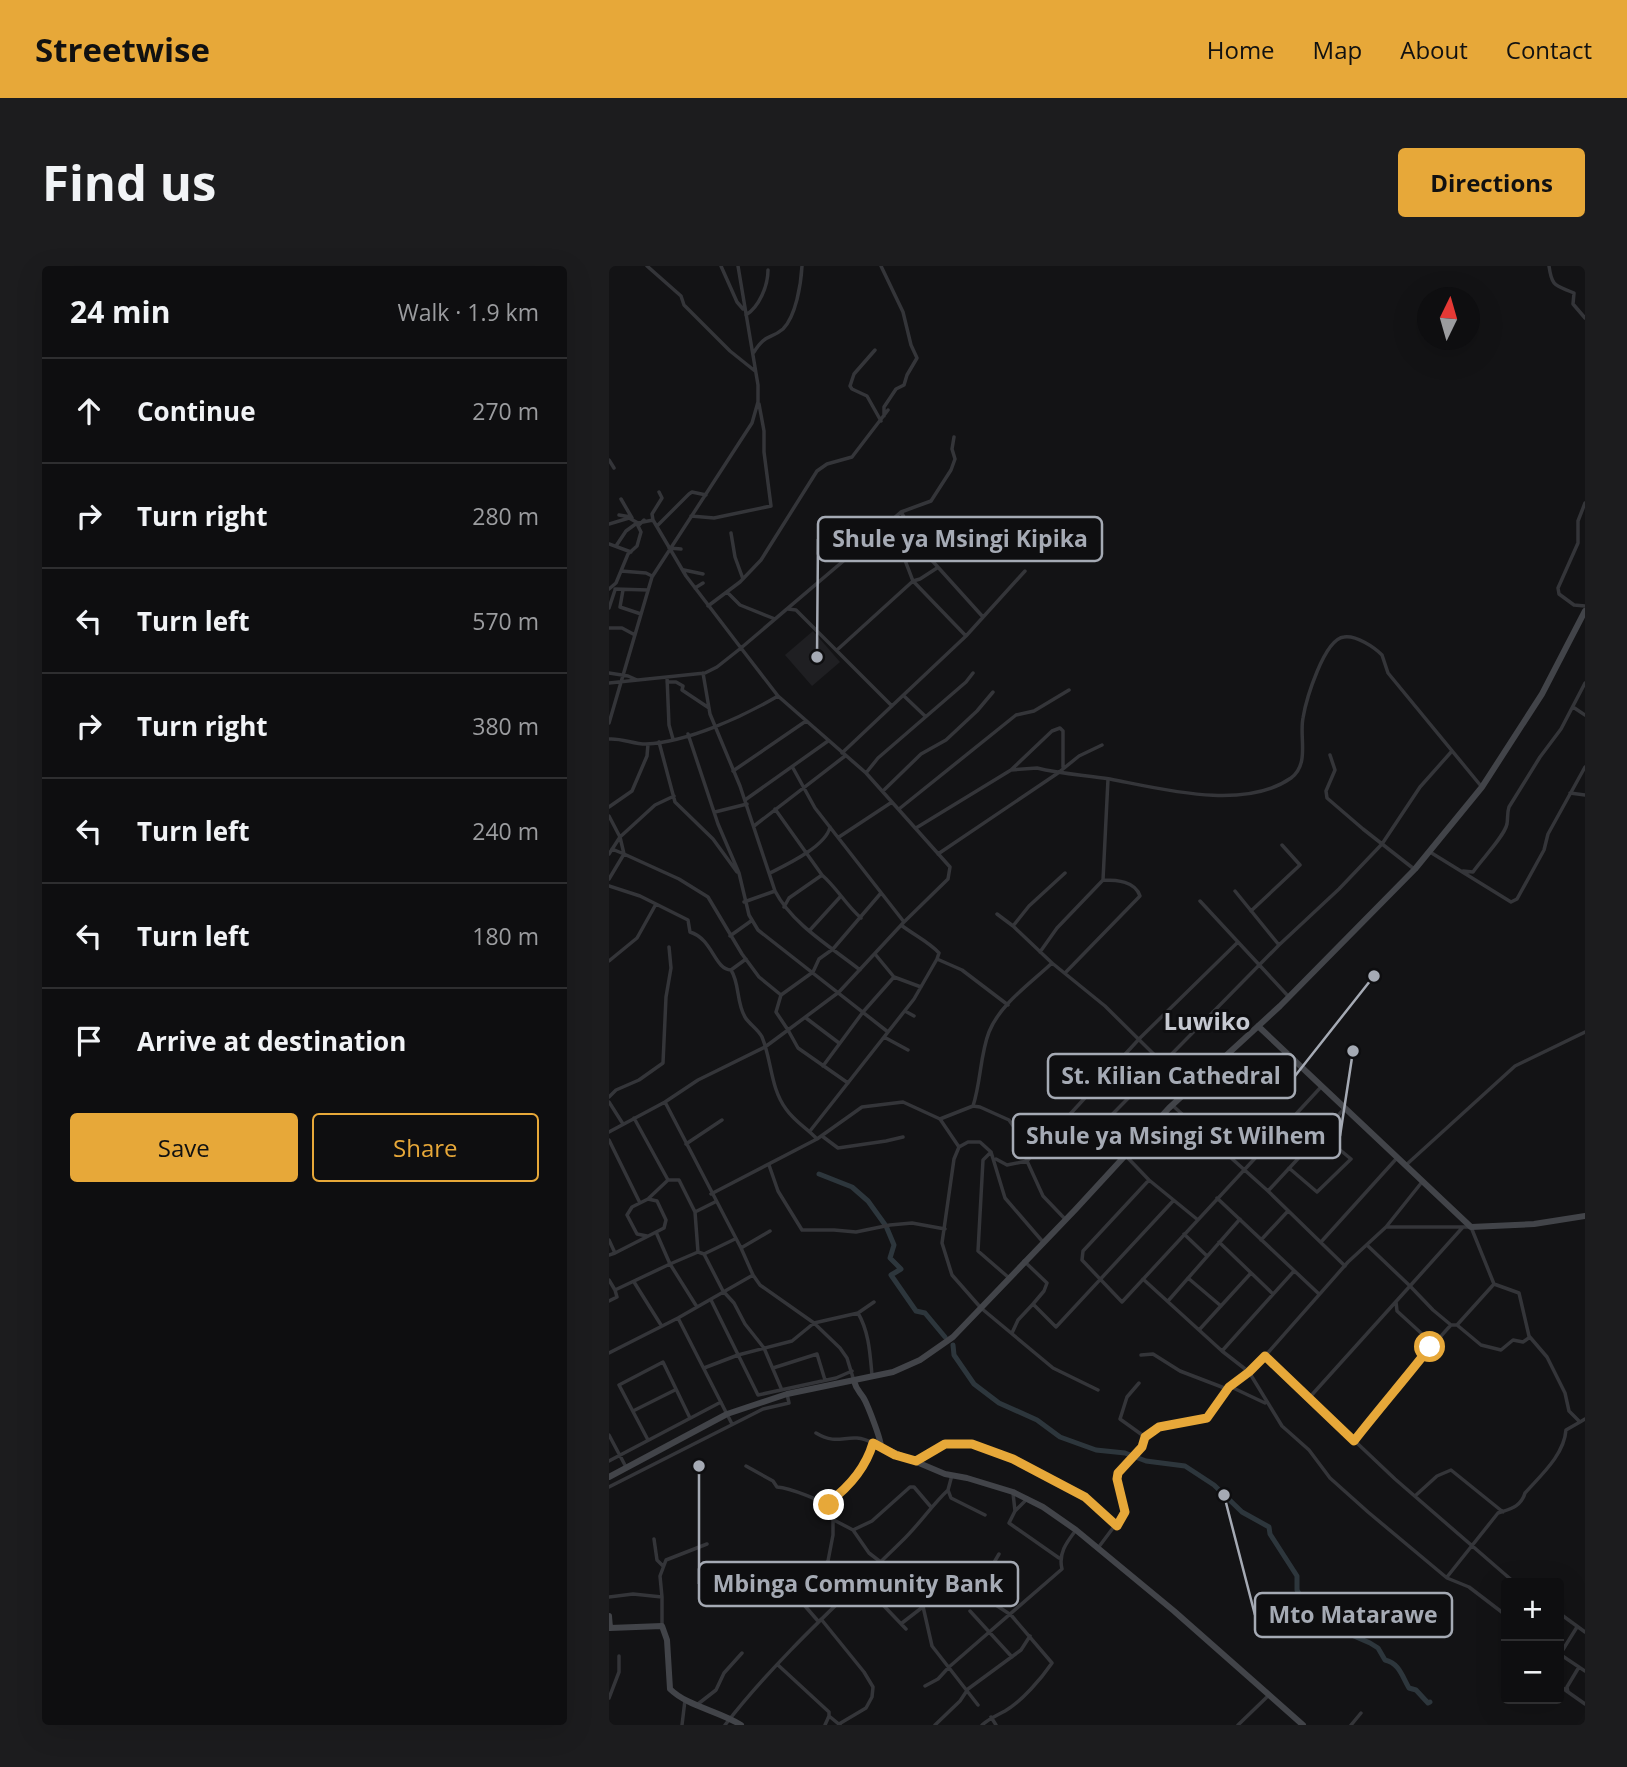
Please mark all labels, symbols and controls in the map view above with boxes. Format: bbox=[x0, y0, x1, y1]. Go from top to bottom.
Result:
text: Streetwise bbox=[35, 27, 210, 72]
text: Home bbox=[1207, 33, 1275, 66]
text: Map bbox=[1313, 33, 1362, 66]
text: About bbox=[1400, 33, 1468, 66]
text: Contact bbox=[1506, 33, 1592, 66]
button: Directions bbox=[1398, 148, 1585, 217]
text: Find us bbox=[42, 149, 216, 215]
north arrow bbox=[1417, 287, 1480, 350]
text: 24 min bbox=[70, 291, 170, 332]
text: Walk · 1.9 km bbox=[397, 296, 539, 328]
icon: ahead bbox=[70, 392, 108, 430]
text: Continue bbox=[137, 393, 256, 429]
text: 270 m bbox=[472, 395, 539, 427]
icon: right bbox=[70, 497, 108, 535]
text: Turn right bbox=[137, 498, 268, 534]
text: 280 m bbox=[472, 500, 539, 532]
callout: Shule ya Msingi Kipika bbox=[818, 517, 1102, 561]
text: Shule ya Msingi Kipika bbox=[832, 522, 1088, 554]
icon: left bbox=[70, 602, 108, 640]
text: Turn left bbox=[137, 603, 249, 639]
text: 570 m bbox=[472, 605, 539, 637]
icon: right bbox=[70, 707, 108, 745]
text: Turn right bbox=[137, 708, 268, 744]
text: 380 m bbox=[472, 710, 539, 742]
icon: left bbox=[70, 812, 108, 850]
text: Turn left bbox=[137, 813, 249, 849]
text: 240 m bbox=[472, 815, 539, 847]
icon: left bbox=[70, 917, 108, 955]
text: Turn left bbox=[137, 918, 249, 954]
text: 180 m bbox=[472, 920, 539, 952]
district label: Luwiko bbox=[1164, 1004, 1250, 1037]
icon: arrive bbox=[70, 1022, 108, 1060]
text: Arrive at destination bbox=[137, 1023, 406, 1059]
callout: St. Kilian Cathedral bbox=[1048, 1054, 1295, 1098]
text: St. Kilian Cathedral bbox=[1061, 1059, 1281, 1091]
button: Save bbox=[70, 1113, 298, 1182]
button: Share bbox=[312, 1113, 539, 1182]
callout: Shule ya Msingi St Wilhem bbox=[1013, 1114, 1340, 1158]
text: Shule ya Msingi St Wilhem bbox=[1026, 1119, 1326, 1151]
route start bbox=[1414, 1331, 1445, 1362]
route end bbox=[813, 1489, 844, 1520]
callout: Mbinga Community Bank bbox=[699, 1562, 1018, 1606]
text: Mbinga Community Bank bbox=[713, 1567, 1004, 1599]
map controls bbox=[1501, 1578, 1564, 1704]
button: + bbox=[1501, 1578, 1564, 1641]
callout: Mto Matarawe bbox=[1255, 1593, 1452, 1637]
text: Mto Matarawe bbox=[1269, 1598, 1437, 1630]
button: − bbox=[1501, 1641, 1564, 1704]

